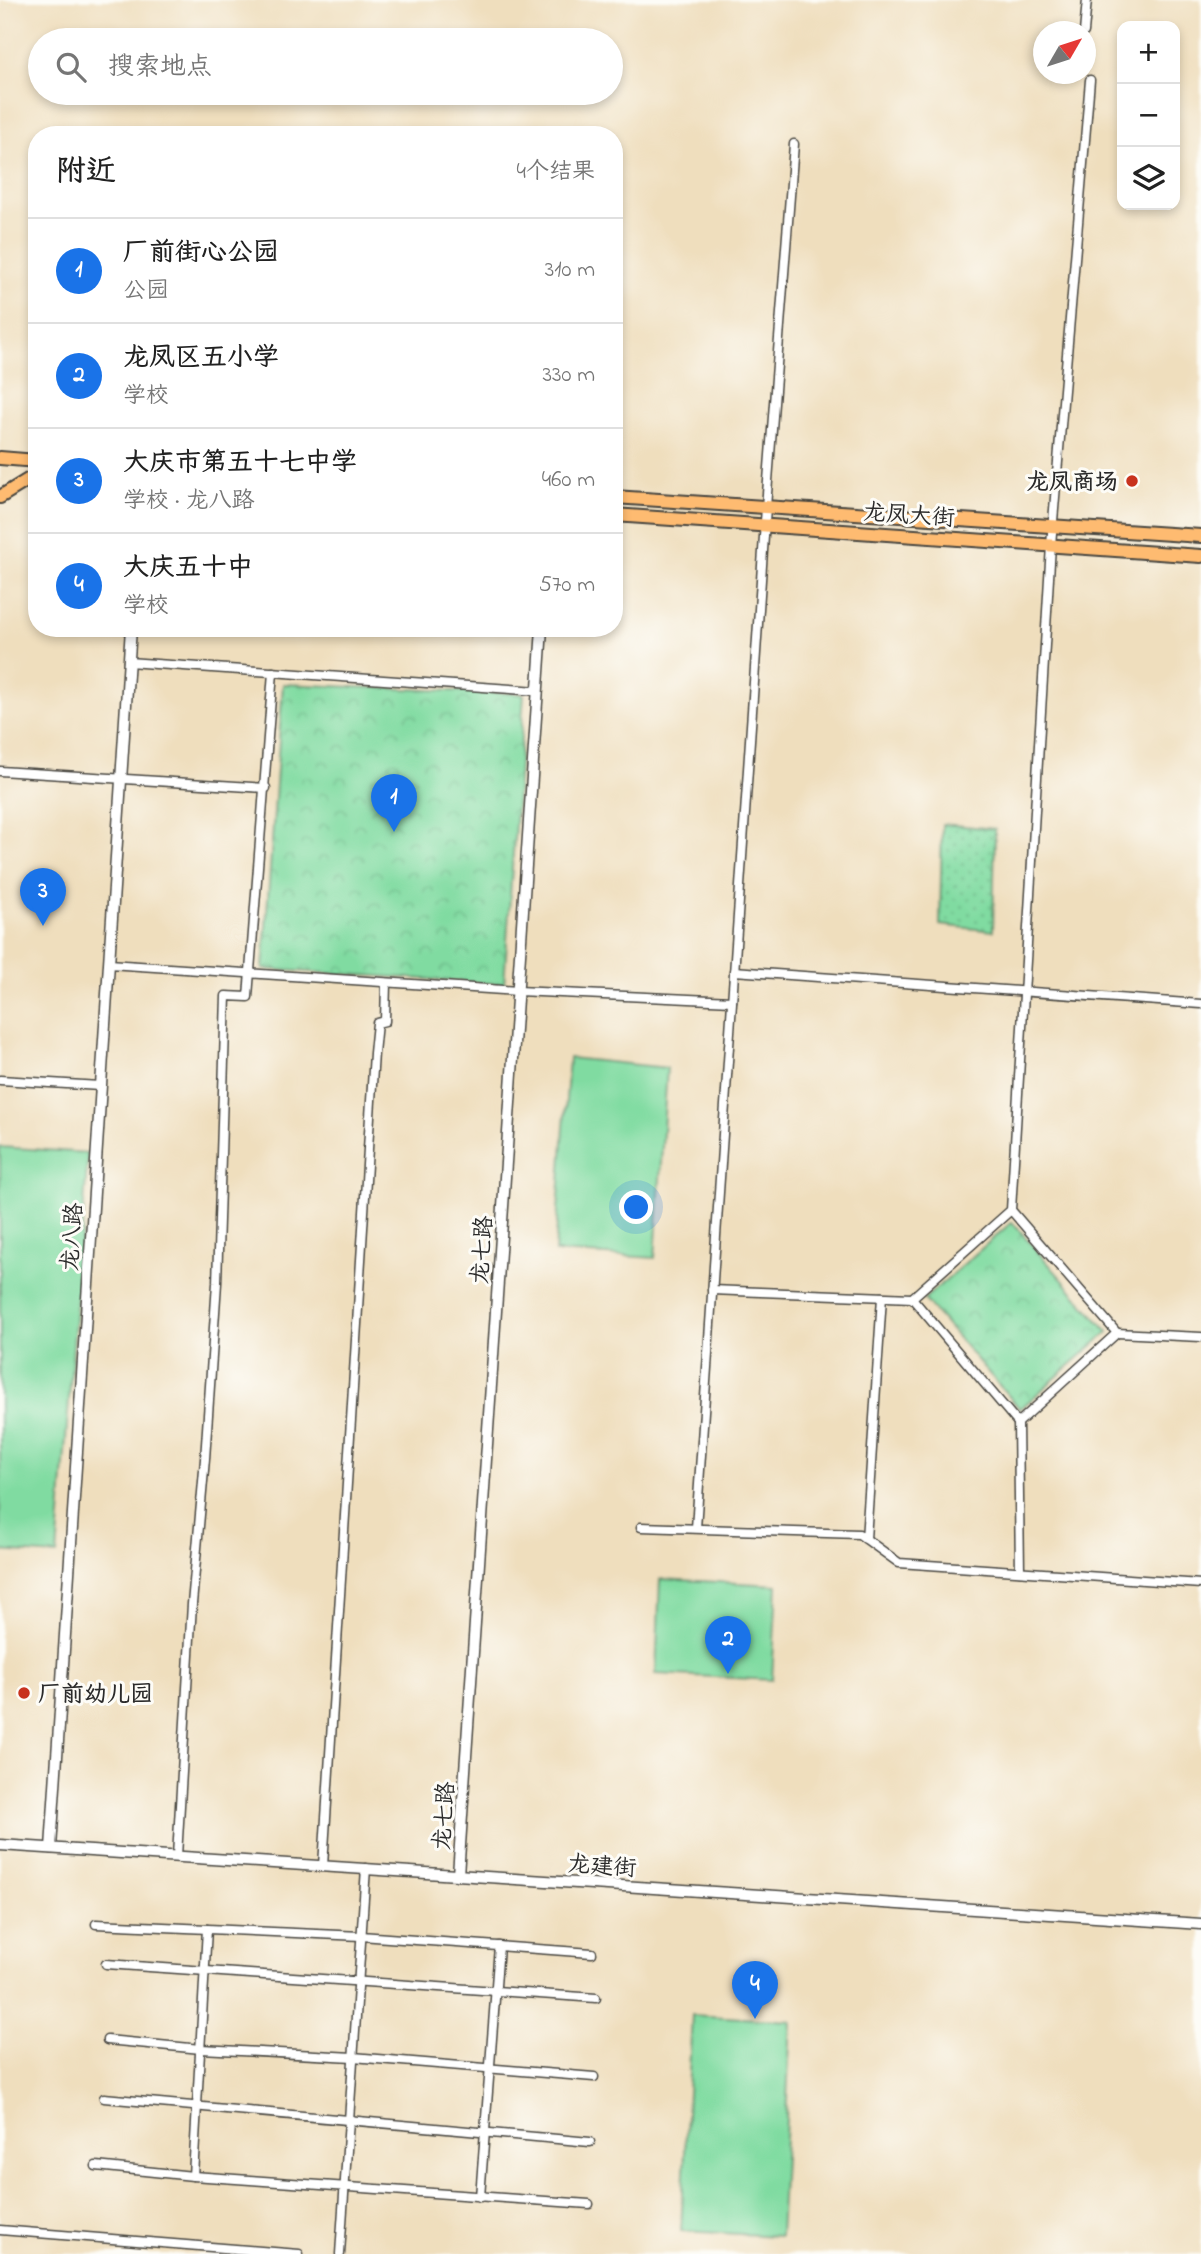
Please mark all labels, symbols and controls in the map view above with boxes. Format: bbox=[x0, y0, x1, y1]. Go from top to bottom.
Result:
north arrow bbox=[1033, 21, 1096, 84]
map controls bbox=[1117, 21, 1180, 210]
button: + bbox=[1117, 21, 1180, 84]
search box bbox=[28, 28, 623, 105]
icon: search bbox=[52, 48, 90, 86]
text: 搜索地点 bbox=[108, 49, 212, 87]
button: − bbox=[1117, 84, 1180, 147]
button: layers bbox=[1117, 147, 1180, 210]
text: 附近 bbox=[56, 151, 116, 195]
text: 4个结果 bbox=[517, 156, 595, 189]
text: 厂前街心公园 bbox=[123, 235, 279, 273]
text: 1 bbox=[75, 254, 83, 287]
text: 310 m bbox=[545, 254, 595, 287]
text: 公园 bbox=[123, 275, 169, 308]
text: 龙凤区五小学 bbox=[123, 340, 279, 378]
text: 2 bbox=[73, 359, 85, 392]
text: 330 m bbox=[542, 359, 595, 392]
text: 学校 bbox=[123, 380, 169, 413]
text: 大庆市第五十七中学 bbox=[123, 445, 357, 483]
text: 3 bbox=[74, 464, 84, 497]
text: 460 m bbox=[542, 464, 595, 497]
place label: 龙凤商场 bbox=[1026, 467, 1118, 500]
marker: 龙凤商场 bbox=[1124, 473, 1140, 489]
text: 学校 · 龙八路 bbox=[123, 485, 254, 518]
street label: 龙凤大街 bbox=[862, 497, 956, 536]
text: 大庆五十中 bbox=[123, 550, 253, 588]
text: 4 bbox=[74, 569, 84, 602]
text: 570 m bbox=[539, 569, 595, 602]
text: 学校 bbox=[123, 590, 169, 623]
pin: 1 bbox=[371, 774, 417, 832]
pin: 3 bbox=[20, 868, 66, 926]
your location bbox=[619, 1190, 653, 1224]
street label: 龙八路 bbox=[55, 1202, 92, 1273]
street label: 龙七路 bbox=[465, 1215, 502, 1286]
pin: 2 bbox=[705, 1616, 751, 1674]
place label: 厂前幼儿园 bbox=[38, 1679, 153, 1712]
marker: 厂前幼儿园 bbox=[16, 1685, 32, 1701]
street label: 龙七路 bbox=[427, 1781, 464, 1852]
street label: 龙建街 bbox=[566, 1849, 637, 1886]
pin: 4 bbox=[732, 1961, 778, 2019]

